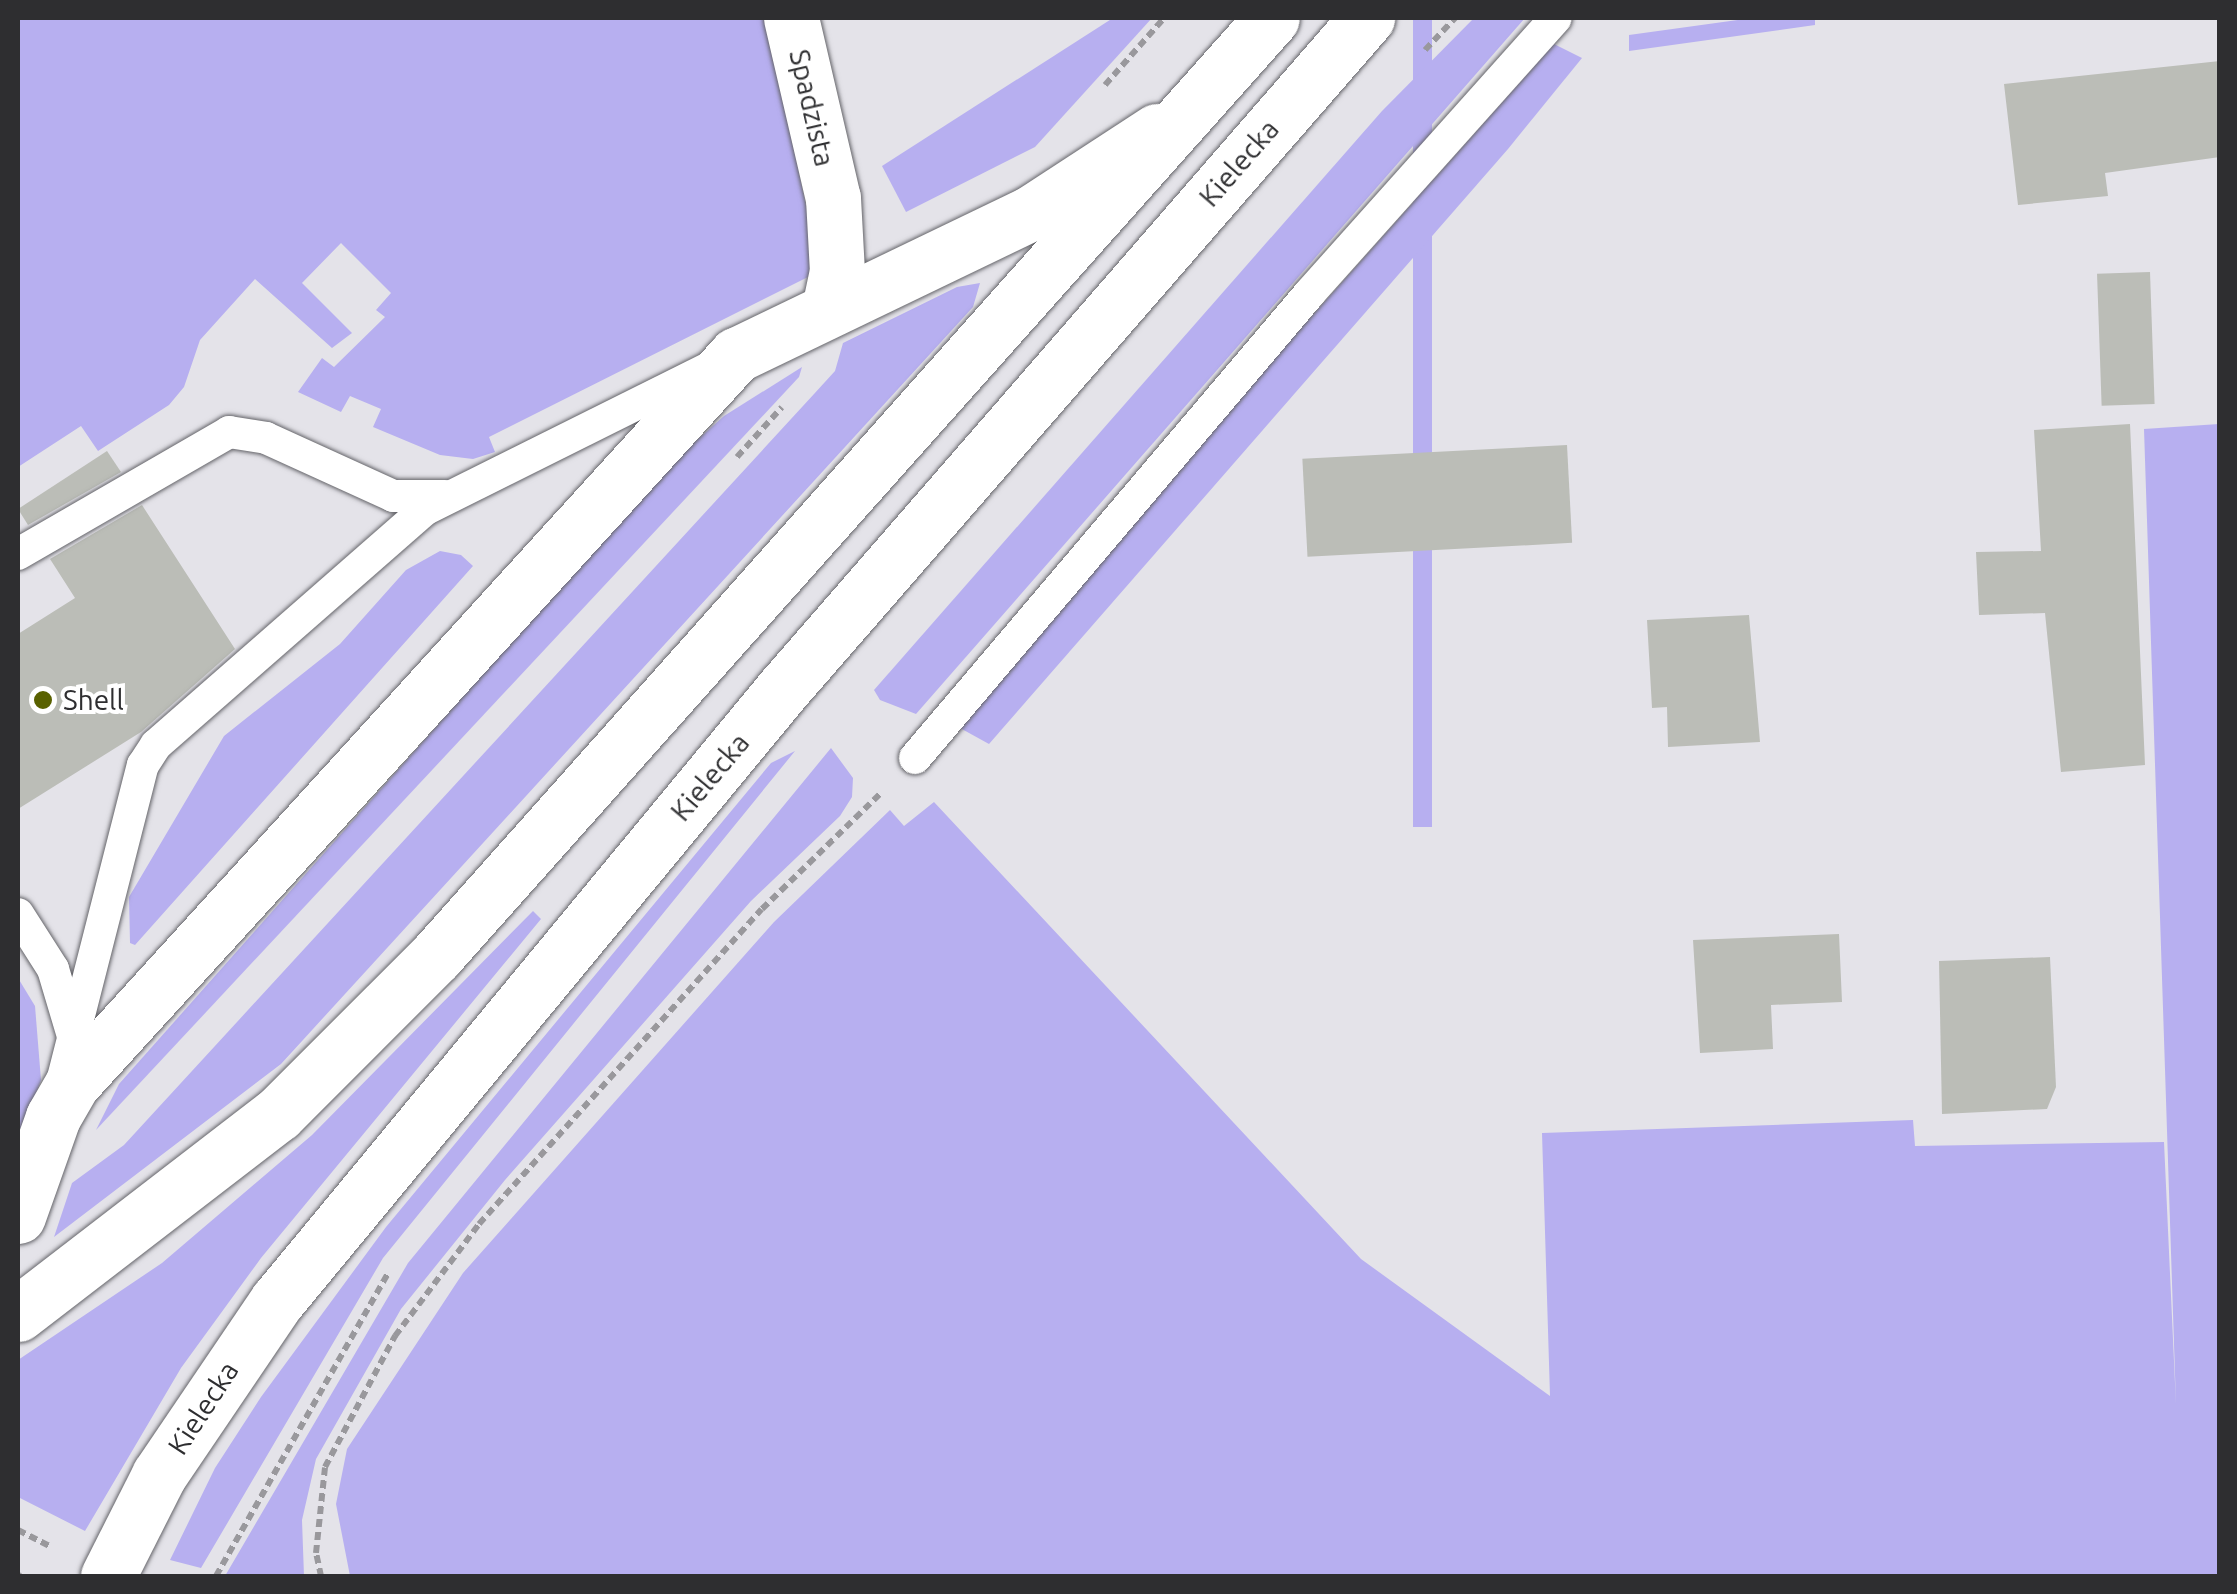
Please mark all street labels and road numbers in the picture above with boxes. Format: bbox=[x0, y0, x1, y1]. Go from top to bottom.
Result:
street label: Spadzista bbox=[782, 46, 842, 170]
street label: Kielecka bbox=[1192, 113, 1286, 213]
street label: Kielecka bbox=[664, 726, 756, 828]
street label: Kielecka bbox=[161, 1355, 245, 1461]

